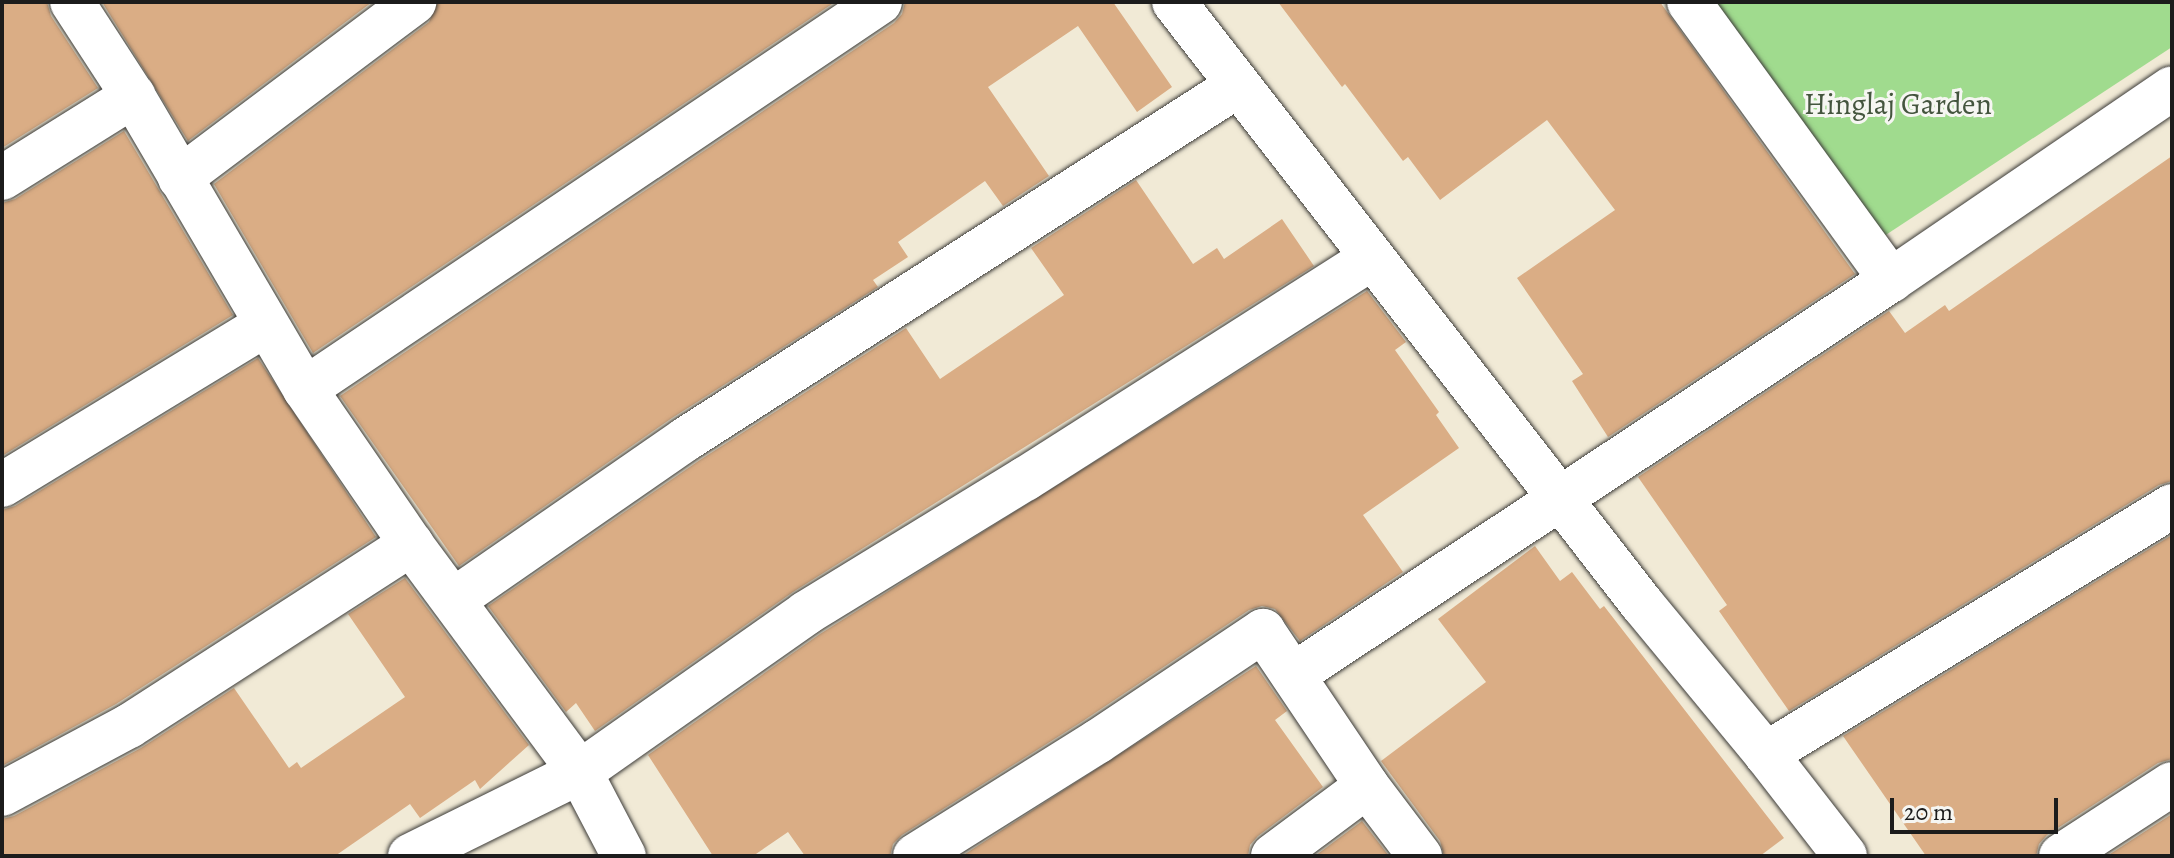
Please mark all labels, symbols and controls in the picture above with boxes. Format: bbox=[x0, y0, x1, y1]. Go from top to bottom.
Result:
park label: Hinglaj Garden bbox=[1804, 86, 1992, 122]
scale bar bbox=[1894, 782, 2062, 832]
text: 20 m bbox=[1904, 796, 1953, 828]

